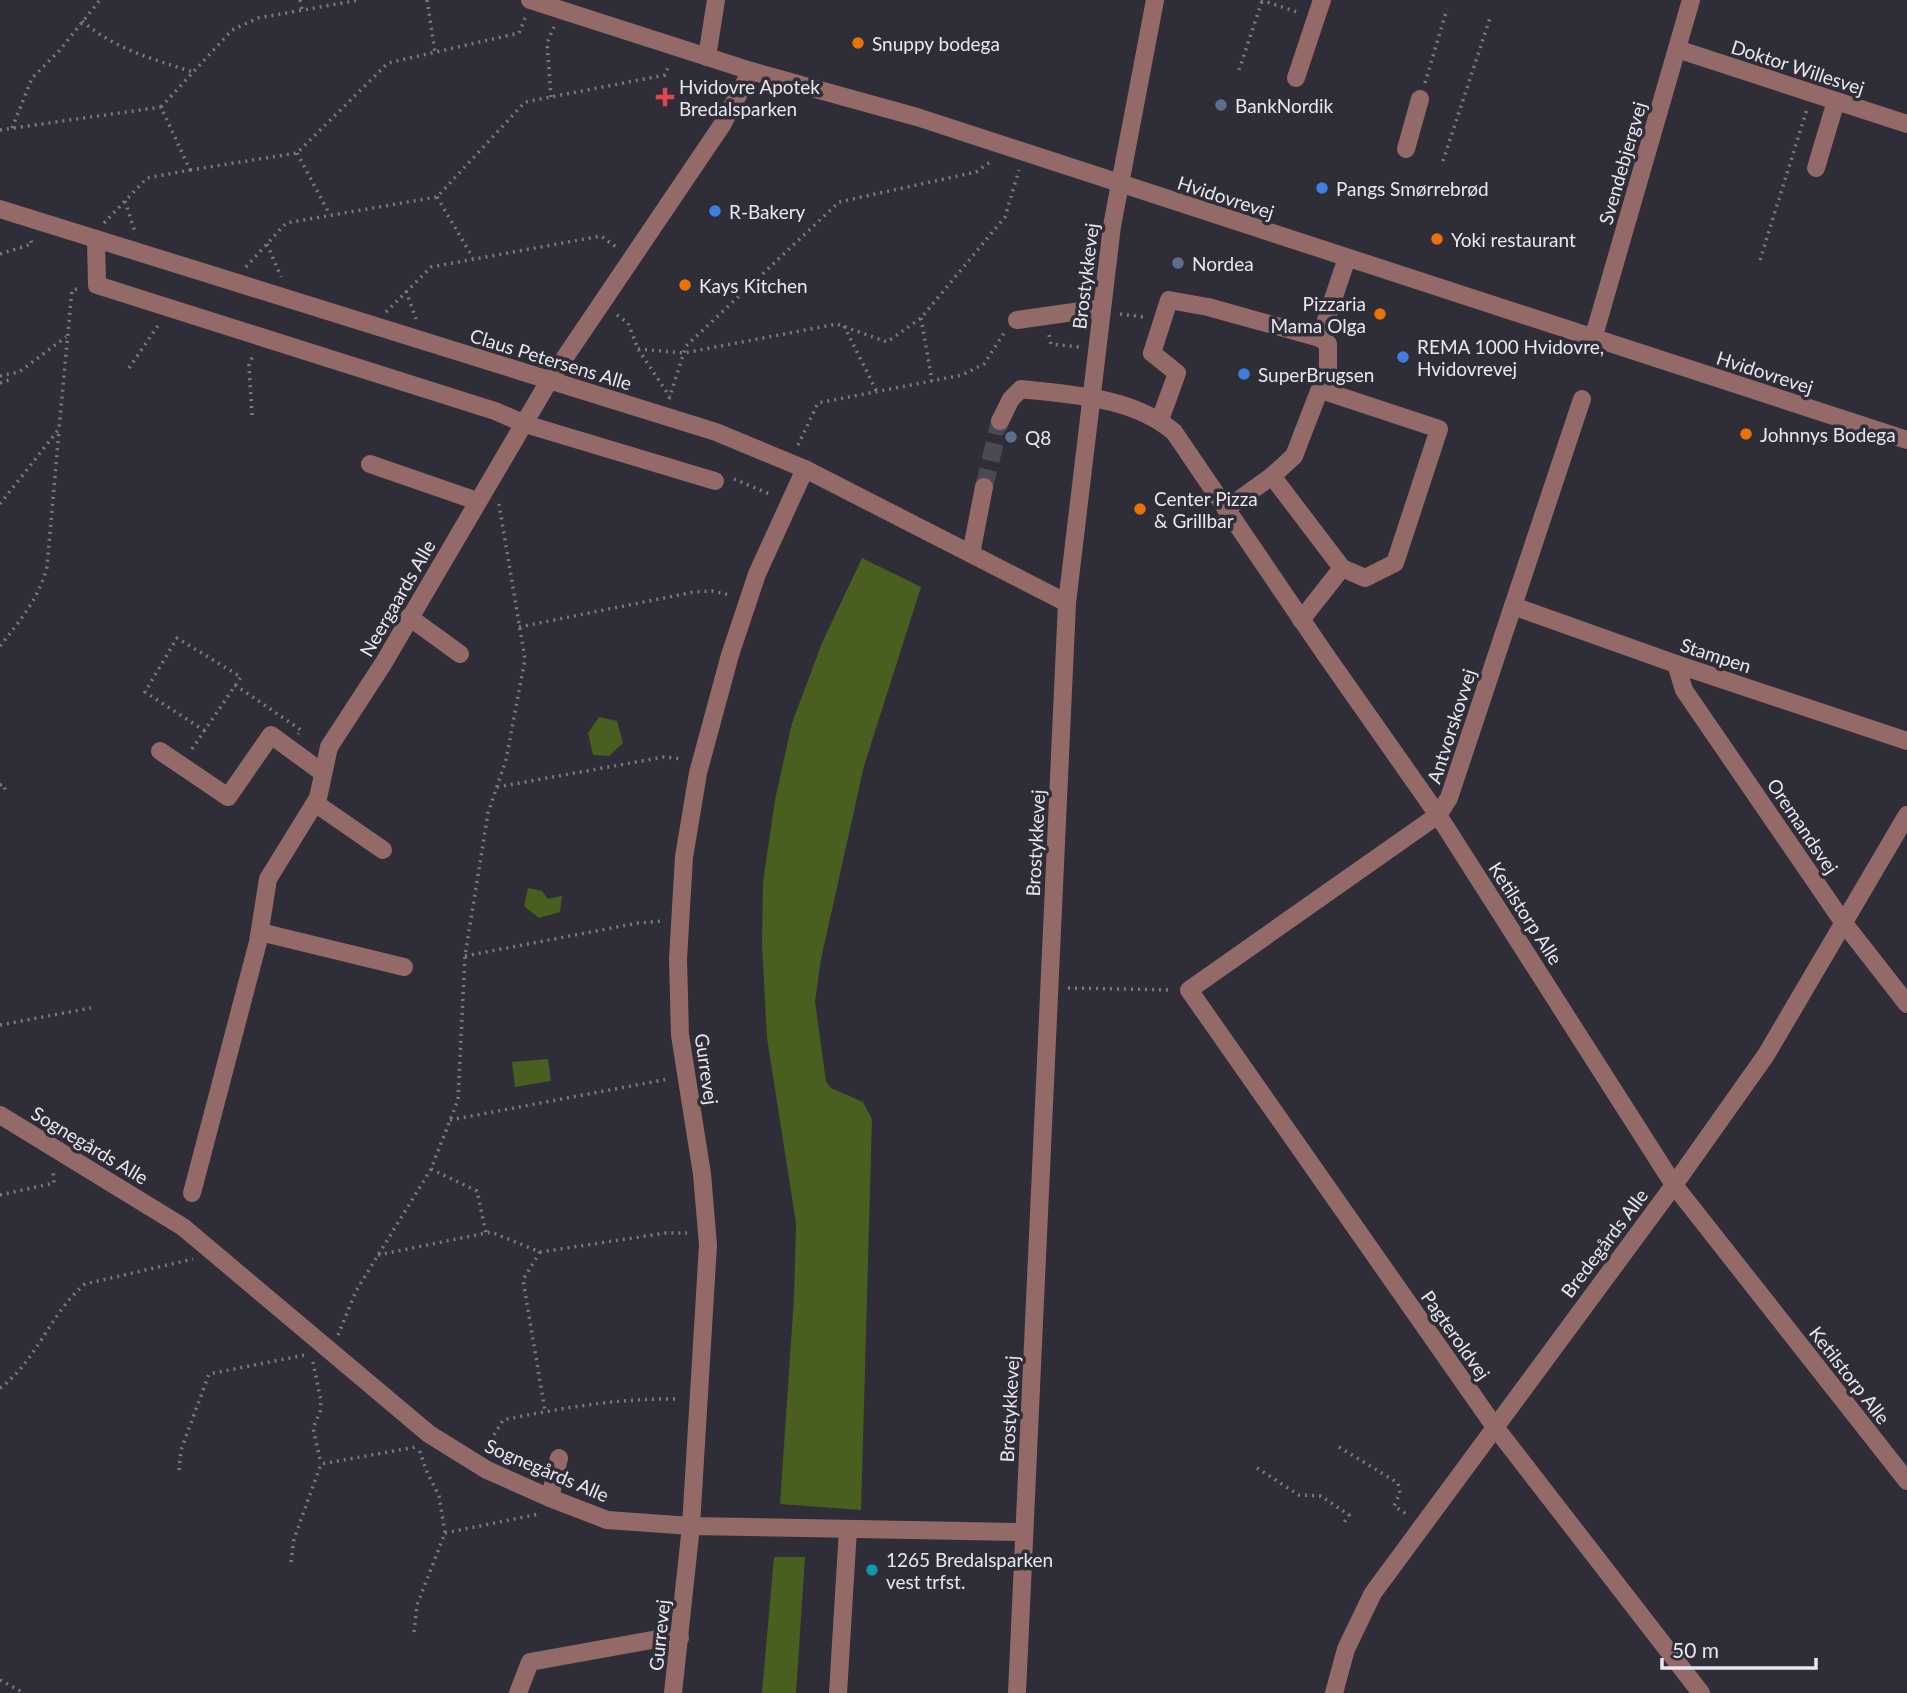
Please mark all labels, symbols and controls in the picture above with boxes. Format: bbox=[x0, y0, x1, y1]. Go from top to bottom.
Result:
place label: Snuppy bodega bbox=[872, 32, 1000, 55]
marker: Snuppy bodega bbox=[850, 35, 866, 51]
street label: Doktor Willesvej bbox=[1728, 35, 1868, 99]
place label: Hvidovre Apotek Bredalsparken bbox=[679, 75, 820, 120]
marker: Hvidovre Apotek Bredalsparken bbox=[657, 89, 673, 105]
place label: BankNordik bbox=[1235, 94, 1334, 117]
marker: BankNordik bbox=[1213, 97, 1229, 113]
street label: Svendebjergvej bbox=[1593, 99, 1651, 227]
street label: Hvidovrevej bbox=[1175, 171, 1277, 223]
place label: Pangs Smørrebrød bbox=[1336, 177, 1489, 200]
marker: Pangs Smørrebrød bbox=[1314, 180, 1330, 196]
place label: R-Bakery bbox=[729, 200, 806, 223]
marker: R-Bakery bbox=[707, 203, 723, 219]
street label: Brostykkevej bbox=[1067, 222, 1103, 330]
place label: Yoki restaurant bbox=[1451, 228, 1576, 251]
marker: Yoki restaurant bbox=[1429, 231, 1445, 247]
place label: Nordea bbox=[1192, 252, 1254, 275]
marker: Nordea bbox=[1170, 255, 1186, 271]
place label: Kays Kitchen bbox=[699, 274, 808, 297]
marker: Kays Kitchen bbox=[677, 277, 693, 293]
place label: Pizzaria Mama Olga bbox=[1270, 292, 1366, 337]
marker: Pizzaria Mama Olga bbox=[1372, 306, 1388, 322]
street label: Claus Petersens Alle bbox=[467, 323, 635, 395]
place label: REMA 1000 Hvidovre, Hvidovrevej bbox=[1417, 335, 1604, 380]
street label: Hvidovrevej bbox=[1714, 346, 1816, 398]
marker: REMA 1000 Hvidovre, Hvidovrevej bbox=[1395, 349, 1411, 365]
place label: SuperBrugsen bbox=[1258, 363, 1374, 386]
marker: SuperBrugsen bbox=[1236, 366, 1252, 382]
place label: Johnnys Bodega bbox=[1760, 423, 1896, 446]
place label: Q8 bbox=[1025, 426, 1051, 449]
marker: Johnnys Bodega bbox=[1738, 426, 1754, 442]
marker: Q8 bbox=[1003, 429, 1019, 445]
place label: Center Pizza & Grillbar bbox=[1154, 487, 1258, 532]
marker: Center Pizza & Grillbar bbox=[1132, 501, 1148, 517]
street label: Neergaards Alle bbox=[354, 535, 440, 661]
street label: Stampen bbox=[1678, 633, 1754, 677]
street label: Antvorskovvej bbox=[1422, 666, 1480, 786]
street label: Oremandsvej bbox=[1763, 774, 1843, 878]
street label: Brostykkevej bbox=[1021, 789, 1049, 897]
street label: Ketilstorp Alle bbox=[1484, 858, 1568, 968]
street label: Gurrevej bbox=[691, 1032, 723, 1106]
street label: Sognegårds Alle bbox=[27, 1101, 153, 1189]
street label: Bredegårds Alle bbox=[1556, 1184, 1652, 1302]
street label: Pagteroldvej bbox=[1417, 1286, 1495, 1384]
street label: Ketilstorp Alle bbox=[1805, 1322, 1895, 1428]
street label: Brostykkevej bbox=[995, 1355, 1023, 1463]
street label: Sognegårds Alle bbox=[482, 1434, 612, 1506]
place label: 1265 Bredalsparken vest trfst. bbox=[886, 1548, 1053, 1593]
marker: 1265 Bredalsparken vest trfst. bbox=[864, 1562, 880, 1578]
street label: Gurrevej bbox=[644, 1598, 674, 1672]
scale bar bbox=[1662, 1626, 1816, 1670]
text: 50 m bbox=[1672, 1637, 1719, 1662]

